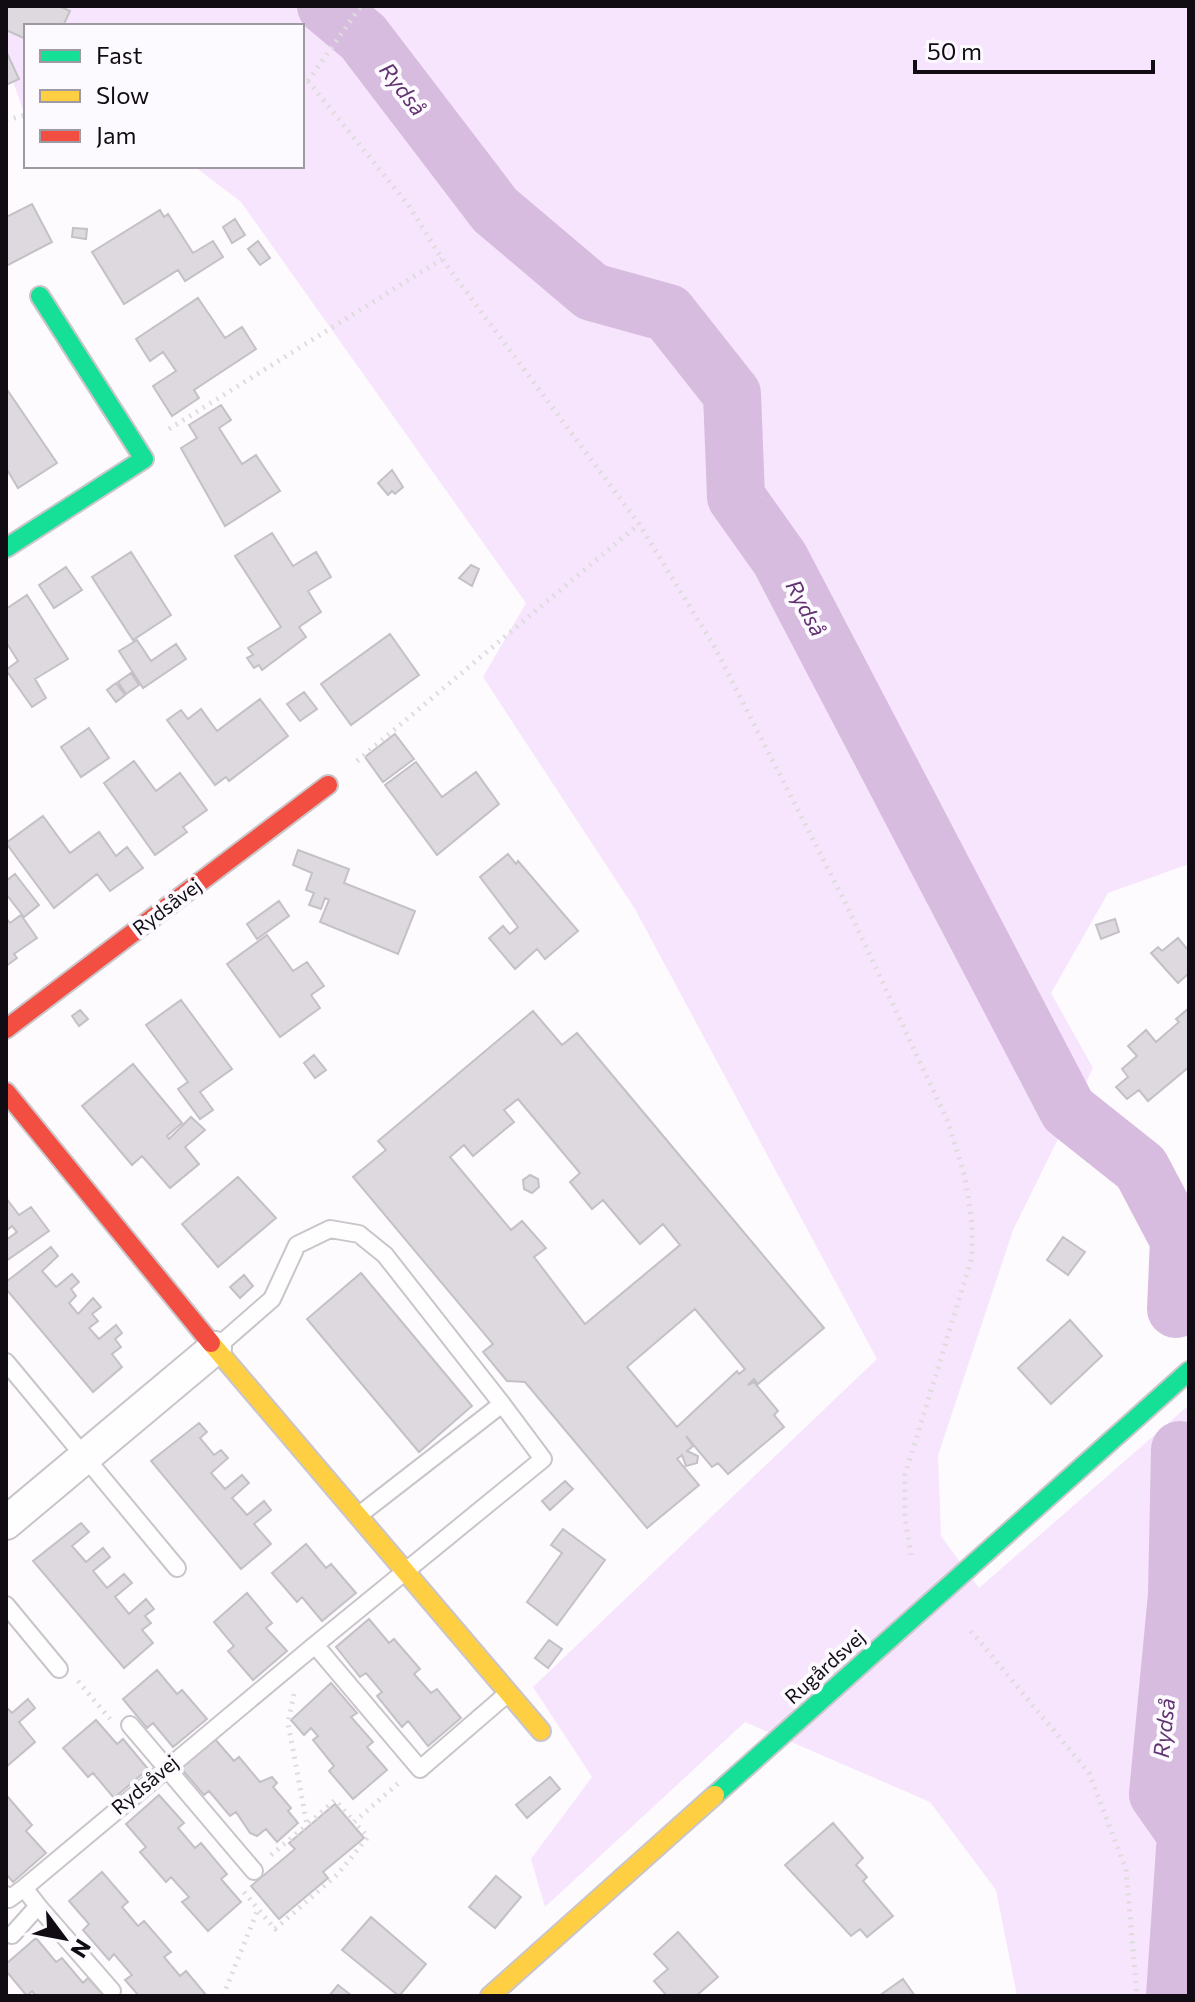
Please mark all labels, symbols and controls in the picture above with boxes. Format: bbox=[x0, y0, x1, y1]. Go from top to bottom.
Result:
legend bbox=[24, 24, 304, 168]
scale bar bbox=[915, 24, 1153, 74]
text: 50 m bbox=[927, 36, 982, 65]
text: Fast bbox=[96, 40, 143, 69]
water label: Rydså bbox=[374, 57, 432, 121]
text: Slow bbox=[96, 80, 149, 109]
text: Jam bbox=[96, 120, 136, 149]
water label: Rydså bbox=[780, 575, 832, 641]
street label: Rydsåvej bbox=[127, 873, 205, 940]
street label: Rugårdsvej bbox=[779, 1624, 869, 1708]
water label: Rydså bbox=[1147, 1697, 1180, 1759]
street label: Rydsåvej bbox=[106, 1749, 183, 1819]
north arrow bbox=[24, 1898, 104, 1978]
text: N bbox=[66, 1935, 97, 1963]

